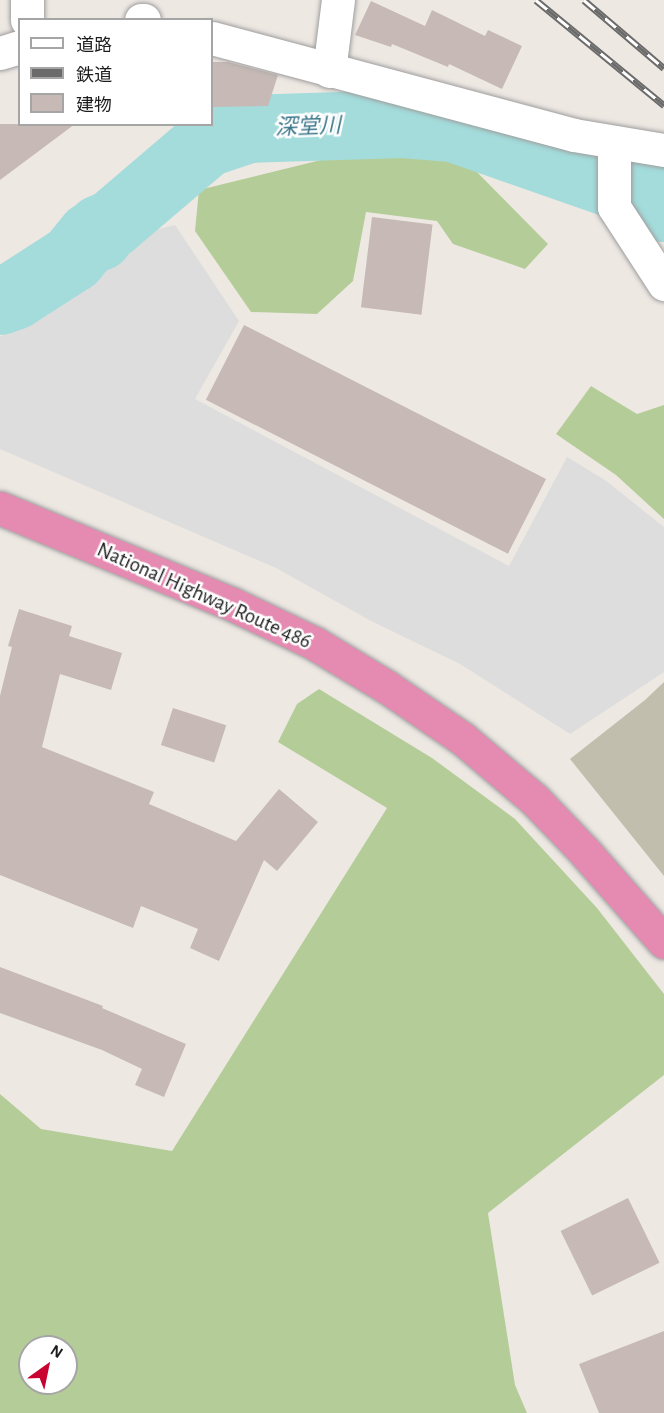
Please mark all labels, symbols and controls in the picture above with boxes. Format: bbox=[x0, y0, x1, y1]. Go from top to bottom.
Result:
legend bbox=[18, 18, 213, 126]
text: 道路 bbox=[76, 37, 112, 55]
text: 鉄道 bbox=[76, 67, 112, 85]
text: 建物 bbox=[76, 97, 112, 115]
water label: 深堂川 bbox=[275, 113, 341, 141]
street label: National Highway Route 486 bbox=[93, 537, 315, 655]
north arrow bbox=[18, 1335, 78, 1395]
text: N bbox=[48, 1342, 66, 1361]

